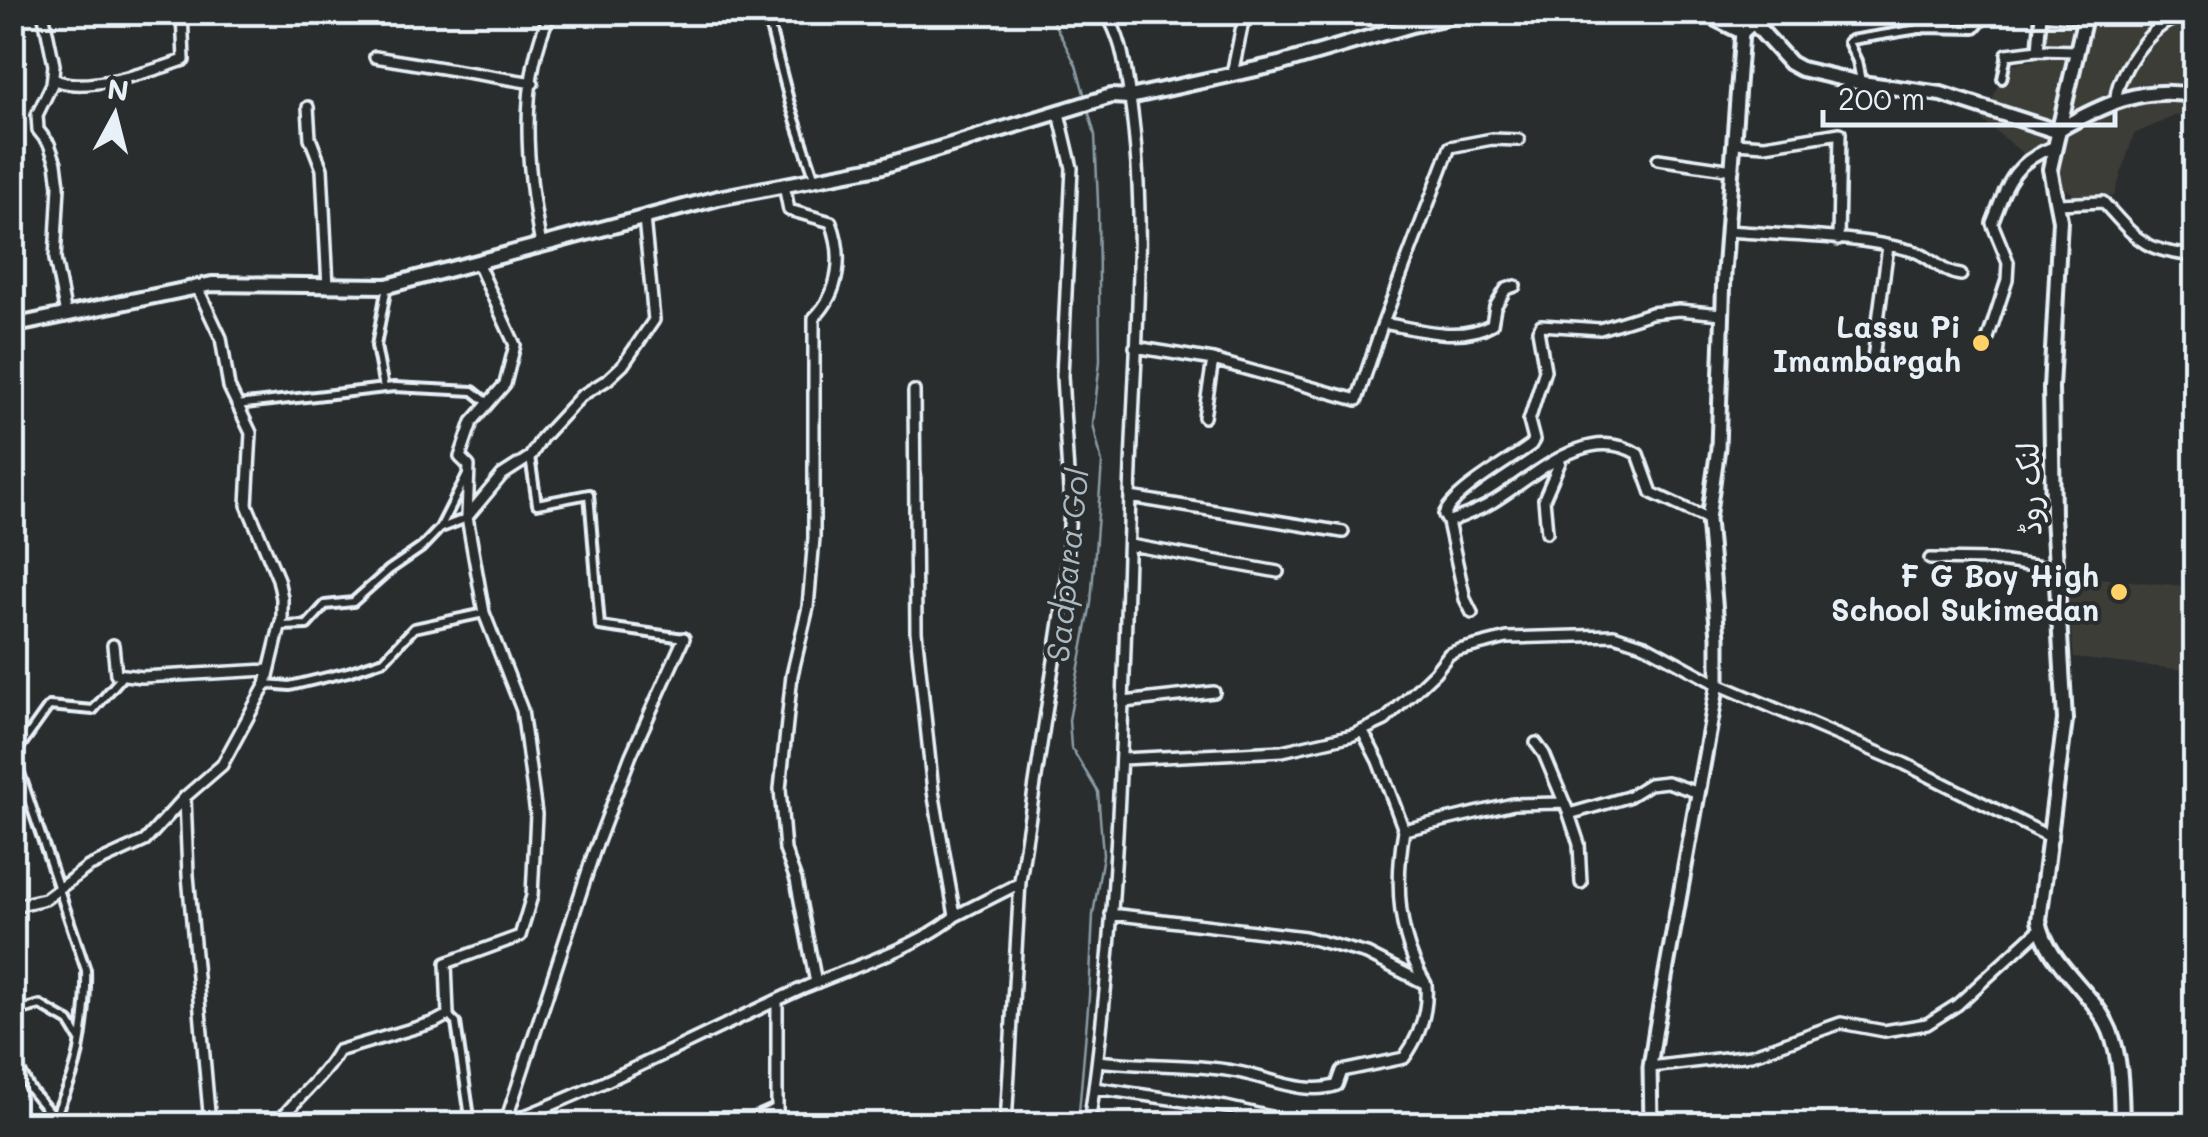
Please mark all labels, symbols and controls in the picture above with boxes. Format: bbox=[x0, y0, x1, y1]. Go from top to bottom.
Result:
north arrow bbox=[65, 65, 165, 165]
scale bar bbox=[1823, 65, 2116, 127]
text: N bbox=[105, 70, 131, 108]
text: 200 m bbox=[1838, 78, 1925, 118]
place label: Lassu Pi Imambargah bbox=[1773, 306, 1961, 380]
marker: Lassu Pi Imambargah bbox=[1970, 332, 1992, 354]
street label: لنک روڈ bbox=[2006, 442, 2050, 536]
water label: Sadpara Gol bbox=[1035, 466, 1097, 664]
place label: F G Boy High School Sukimedan bbox=[1831, 555, 2099, 629]
marker: F G Boy High School Sukimedan bbox=[2108, 581, 2130, 603]

